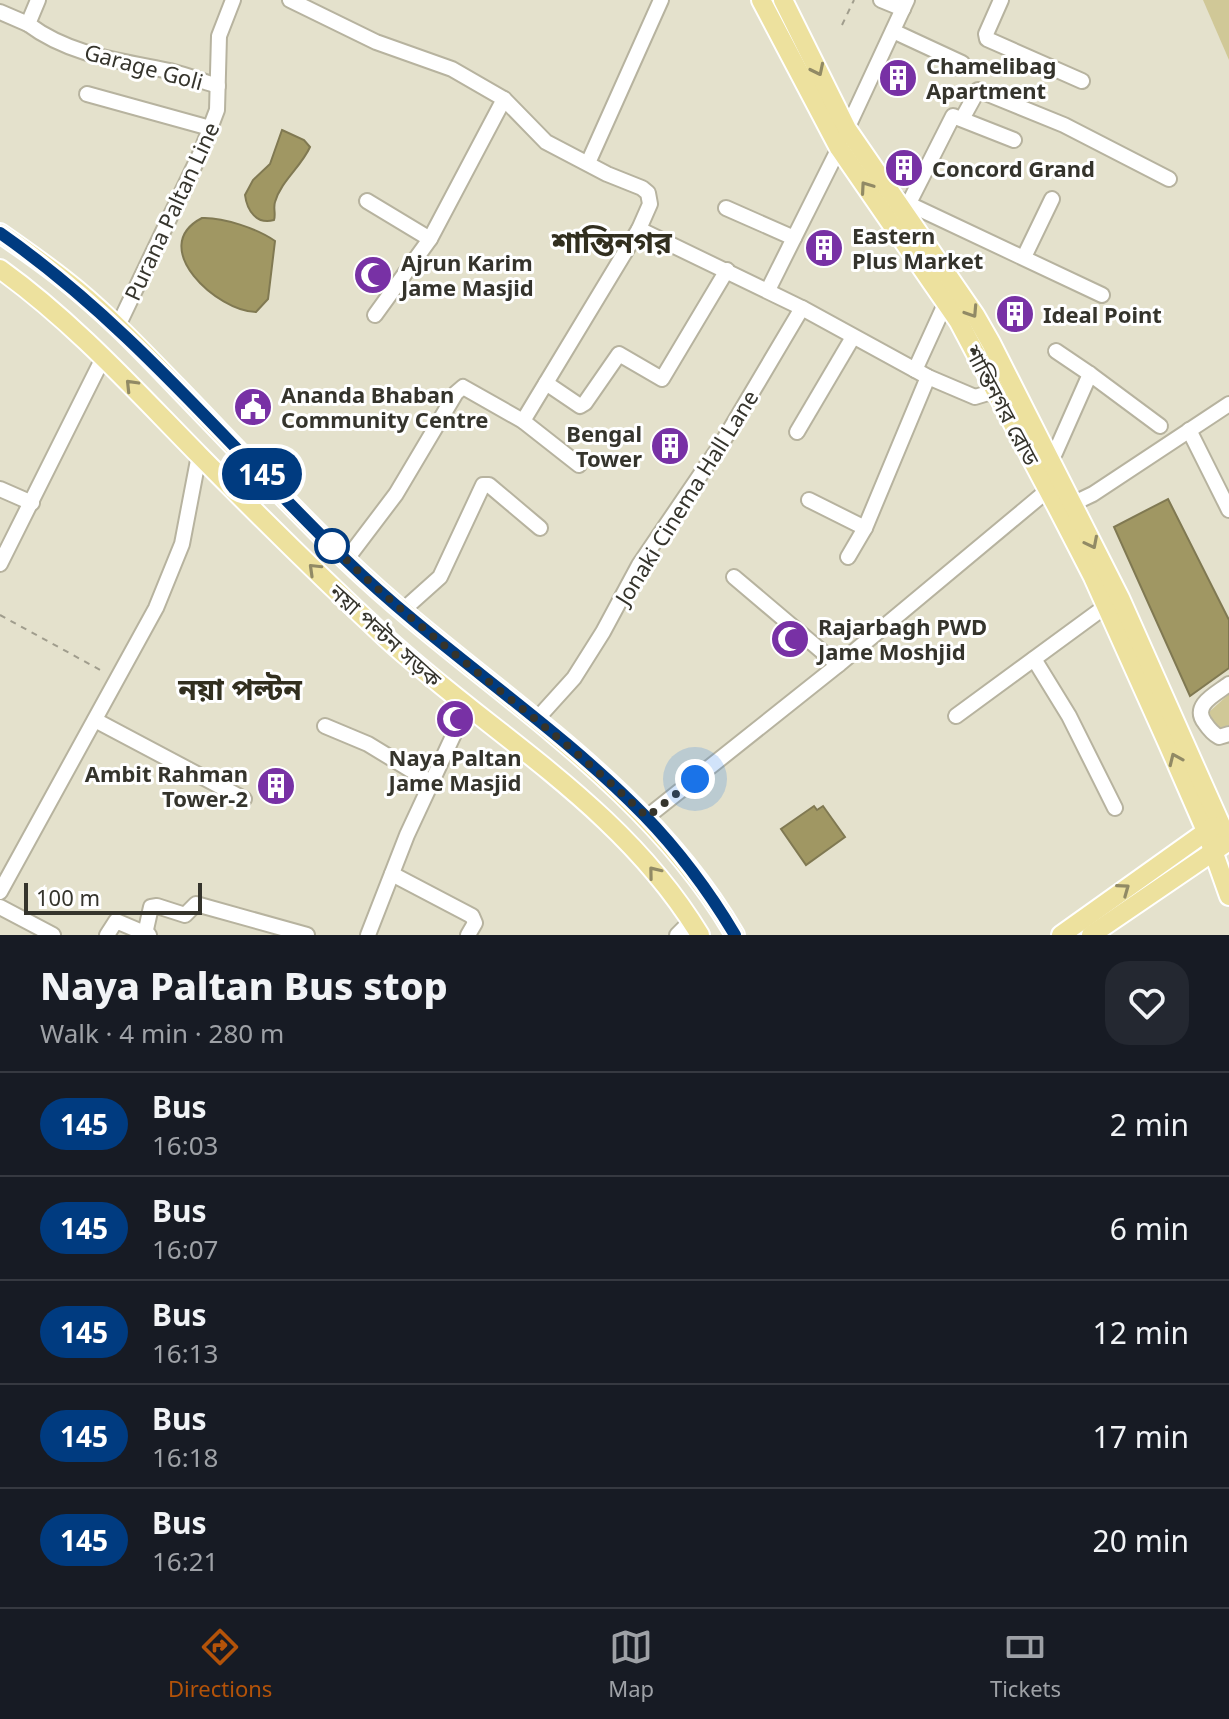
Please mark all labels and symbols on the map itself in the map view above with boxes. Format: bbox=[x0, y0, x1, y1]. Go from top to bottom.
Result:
street label: Garage Goli bbox=[81, 36, 207, 96]
place label: Chamelibag Apartment bbox=[926, 50, 1056, 105]
building icon: Chamelibag Apartment bbox=[877, 57, 919, 99]
one-way arrow bbox=[808, 61, 823, 76]
street label: Purana Paltan Line bbox=[116, 117, 226, 305]
building icon: Concord Grand bbox=[883, 147, 925, 189]
place label: Concord Grand bbox=[932, 153, 1095, 183]
one-way arrow bbox=[861, 181, 876, 195]
place label: Eastern Plus Market bbox=[852, 220, 983, 275]
district label: শান্তিনগর bbox=[551, 221, 673, 262]
building icon: Eastern Plus Market bbox=[803, 227, 845, 269]
place label: Ajrun Karim Jame Masjid bbox=[399, 247, 534, 302]
mosque icon: Ajrun Karim Jame Masjid bbox=[352, 254, 394, 296]
building icon: Ideal Point bbox=[994, 293, 1036, 335]
place label: Ideal Point bbox=[1043, 299, 1162, 329]
one-way arrow bbox=[963, 303, 978, 318]
street label: শান্তিনগর রোড bbox=[958, 339, 1047, 471]
place label: Ananda Bhaban Community Centre bbox=[281, 379, 488, 434]
one-way arrow bbox=[126, 380, 140, 394]
street label: Jonaki Cinema Hall Lane bbox=[606, 384, 764, 612]
public building icon: Ananda Bhaban Community Centre bbox=[232, 386, 274, 428]
place label: Bengal Tower bbox=[566, 418, 642, 473]
building icon: Bengal Tower bbox=[649, 425, 691, 467]
line badge: 145 bbox=[216, 448, 308, 500]
unlabelled marker bbox=[315, 529, 349, 563]
one-way arrow bbox=[1082, 534, 1098, 549]
one-way arrow bbox=[309, 564, 323, 578]
street label: নয়া পল্টন সড়ক bbox=[323, 576, 449, 694]
place label: Rajarbagh PWD Jame Moshjid bbox=[816, 611, 987, 666]
mosque icon: Rajarbagh PWD Jame Moshjid bbox=[769, 618, 811, 660]
district label: নয়া পল্টন bbox=[177, 668, 302, 709]
mosque icon: Naya Paltan Jame Masjid bbox=[434, 698, 476, 740]
place label: Naya Paltan Jame Masjid bbox=[387, 742, 521, 797]
one-way arrow bbox=[1169, 753, 1185, 767]
place label: Ambit Rahman Tower-2 bbox=[85, 758, 248, 813]
your location bbox=[675, 759, 715, 799]
building icon: Ambit Rahman Tower-2 bbox=[255, 765, 297, 807]
one-way arrow bbox=[649, 867, 664, 881]
scale bar bbox=[24, 879, 202, 915]
one-way arrow bbox=[1116, 885, 1130, 899]

